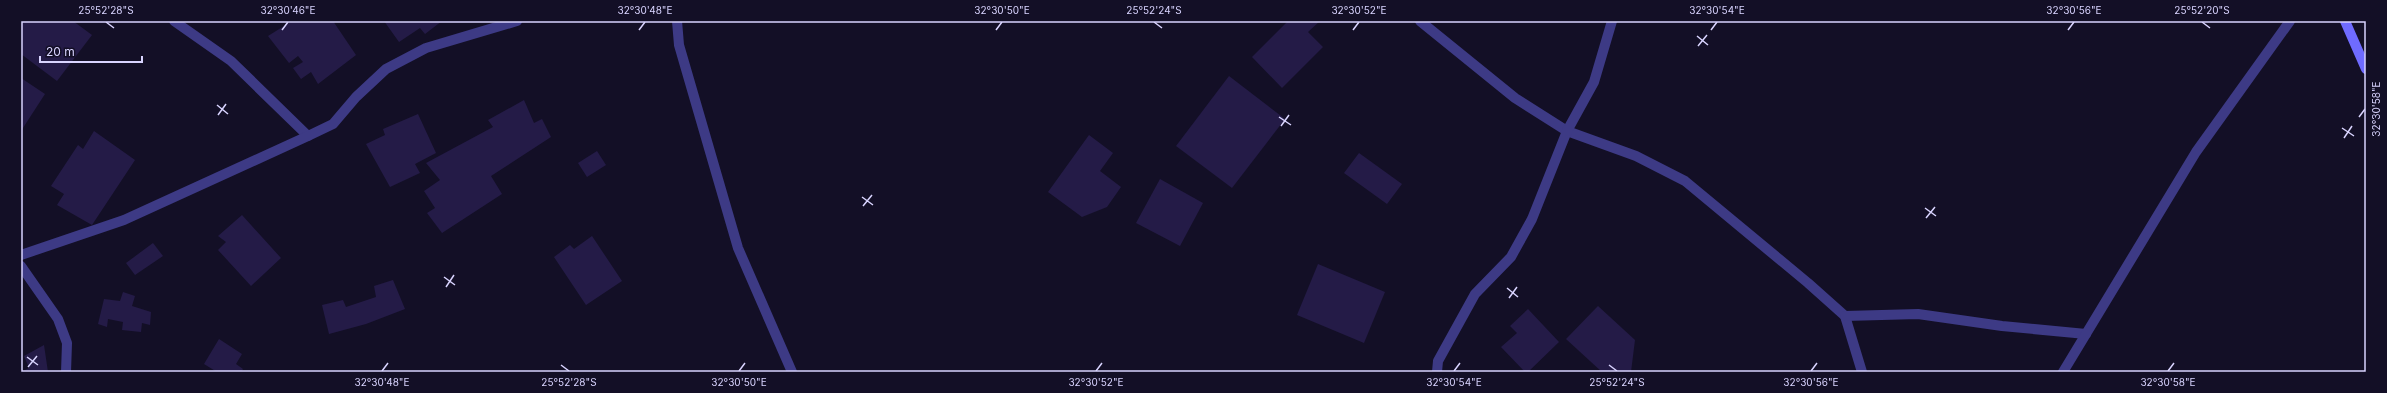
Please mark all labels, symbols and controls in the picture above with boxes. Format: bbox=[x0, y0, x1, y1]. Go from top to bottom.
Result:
text: 25°52'28"S bbox=[78, 4, 134, 16]
text: 32°30'46"E bbox=[260, 4, 316, 16]
text: 32°30'48"E bbox=[617, 4, 673, 16]
text: 32°30'50"E bbox=[974, 4, 1030, 16]
text: 25°52'24"S bbox=[1126, 4, 1182, 16]
text: 32°30'52"E bbox=[1331, 4, 1387, 16]
text: 32°30'54"E bbox=[1689, 4, 1745, 16]
text: 32°30'56"E bbox=[2046, 4, 2102, 16]
text: 25°52'20"S bbox=[2174, 4, 2230, 16]
scale bar bbox=[40, 38, 142, 64]
text: 20 m bbox=[46, 44, 75, 59]
text: 32°30'58"E bbox=[2370, 81, 2382, 137]
text: 32°30'48"E bbox=[354, 376, 410, 388]
text: 25°52'28"S bbox=[541, 376, 597, 388]
text: 32°30'50"E bbox=[711, 376, 767, 388]
text: 32°30'52"E bbox=[1068, 376, 1124, 388]
text: 32°30'54"E bbox=[1426, 376, 1482, 388]
text: 25°52'24"S bbox=[1589, 376, 1645, 388]
text: 32°30'56"E bbox=[1783, 376, 1839, 388]
text: 32°30'58"E bbox=[2140, 376, 2196, 388]

